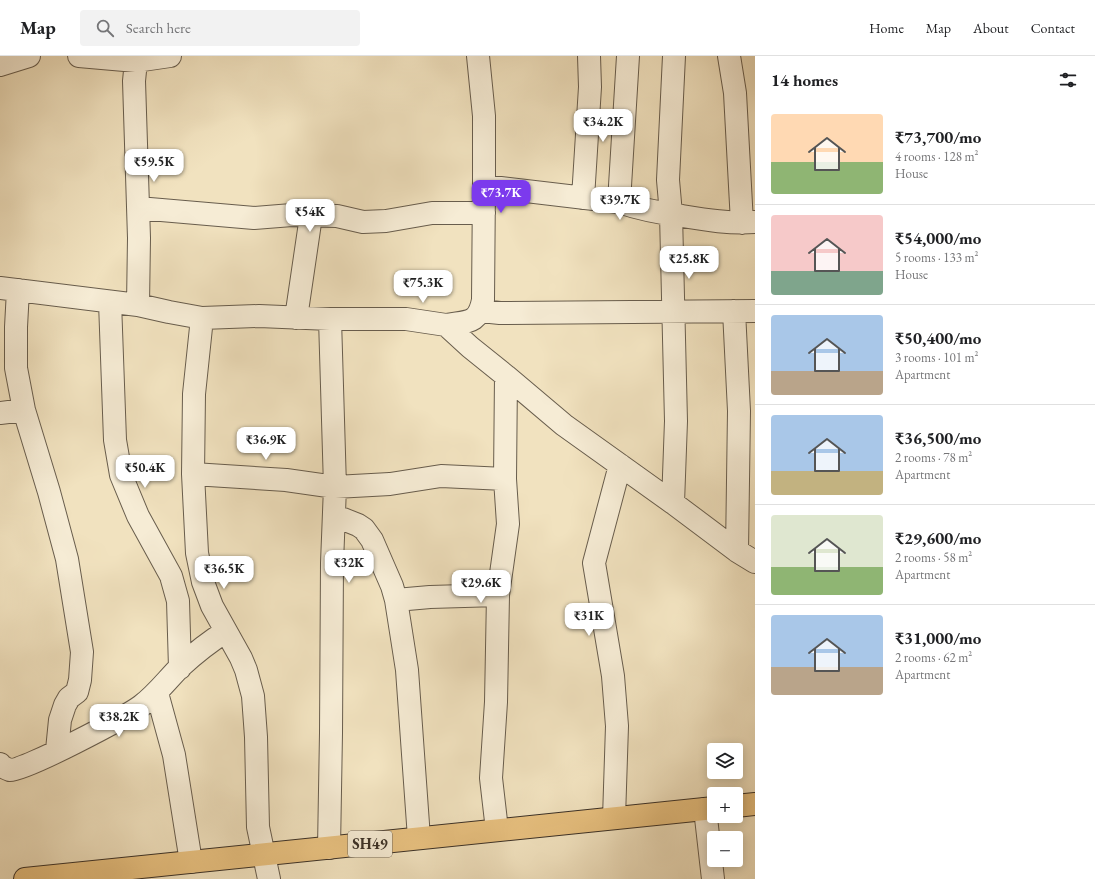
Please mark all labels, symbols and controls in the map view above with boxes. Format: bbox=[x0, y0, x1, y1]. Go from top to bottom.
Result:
search box bbox=[80, 10, 360, 46]
text: Map bbox=[20, 15, 56, 40]
icon: search bbox=[94, 17, 116, 39]
text: Search here bbox=[126, 18, 191, 37]
text: Home bbox=[869, 19, 904, 37]
text: Map bbox=[926, 19, 951, 37]
text: About bbox=[973, 19, 1009, 37]
text: Contact bbox=[1031, 19, 1075, 37]
text: 14 homes bbox=[771, 69, 838, 91]
icon: filters bbox=[1057, 69, 1079, 91]
pin: ₹34.2K bbox=[570, 109, 636, 143]
text: ₹34.2K bbox=[583, 113, 623, 130]
text: ₹73,700/mo bbox=[895, 126, 981, 148]
icon: home bbox=[803, 130, 851, 178]
text: 4 rooms · 128 m² bbox=[895, 148, 979, 165]
pin: ₹59.5K bbox=[121, 149, 187, 183]
text: ₹59.5K bbox=[134, 153, 174, 170]
text: House bbox=[895, 165, 928, 182]
pin: ₹73.7K bbox=[468, 180, 534, 214]
text: ₹73.7K bbox=[481, 184, 521, 201]
pin: ₹39.7K bbox=[587, 187, 653, 221]
text: ₹39.7K bbox=[600, 191, 640, 208]
pin: ₹54K bbox=[286, 199, 334, 233]
text: ₹54K bbox=[295, 203, 325, 220]
text: ₹54,000/mo bbox=[895, 227, 981, 249]
icon: home bbox=[803, 231, 851, 279]
pin: ₹25.8K bbox=[656, 246, 722, 280]
text: 5 rooms · 133 m² bbox=[895, 249, 979, 266]
text: ₹25.8K bbox=[669, 250, 709, 267]
text: House bbox=[895, 266, 928, 283]
pin: ₹75.3K bbox=[390, 270, 456, 304]
text: ₹75.3K bbox=[403, 274, 443, 291]
text: ₹50,400/mo bbox=[895, 327, 981, 349]
icon: home bbox=[803, 331, 851, 379]
text: 3 rooms · 101 m² bbox=[895, 349, 979, 366]
text: Apartment bbox=[895, 366, 950, 383]
pin: ₹36.9K bbox=[233, 427, 299, 461]
text: ₹36,500/mo bbox=[895, 427, 981, 449]
text: ₹36.9K bbox=[246, 431, 286, 448]
icon: home bbox=[803, 431, 851, 479]
text: 2 rooms · 78 m² bbox=[895, 449, 972, 466]
pin: ₹50.4K bbox=[112, 455, 178, 489]
text: ₹50.4K bbox=[125, 459, 165, 476]
text: Apartment bbox=[895, 466, 950, 483]
text: ₹29,600/mo bbox=[895, 527, 981, 549]
icon: home bbox=[803, 531, 851, 579]
text: 2 rooms · 58 m² bbox=[895, 549, 972, 566]
pin: ₹32K bbox=[325, 550, 373, 584]
text: ₹32K bbox=[334, 554, 364, 571]
pin: ₹36.5K bbox=[191, 556, 257, 590]
text: ₹36.5K bbox=[204, 560, 244, 577]
text: Apartment bbox=[895, 566, 950, 583]
pin: ₹29.6K bbox=[448, 570, 514, 604]
text: ₹29.6K bbox=[461, 574, 501, 591]
pin: ₹31K bbox=[565, 603, 613, 637]
text: ₹31K bbox=[574, 607, 604, 624]
text: ₹31,000/mo bbox=[895, 627, 981, 649]
icon: home bbox=[803, 631, 851, 679]
text: 2 rooms · 62 m² bbox=[895, 649, 972, 666]
text: Apartment bbox=[895, 666, 950, 683]
pin: ₹38.2K bbox=[86, 704, 152, 738]
text: ₹38.2K bbox=[99, 708, 139, 725]
map controls bbox=[707, 743, 743, 867]
button: layers bbox=[707, 743, 743, 779]
button: + bbox=[707, 787, 743, 823]
road number: SH49 bbox=[348, 831, 392, 857]
button: − bbox=[707, 831, 743, 867]

